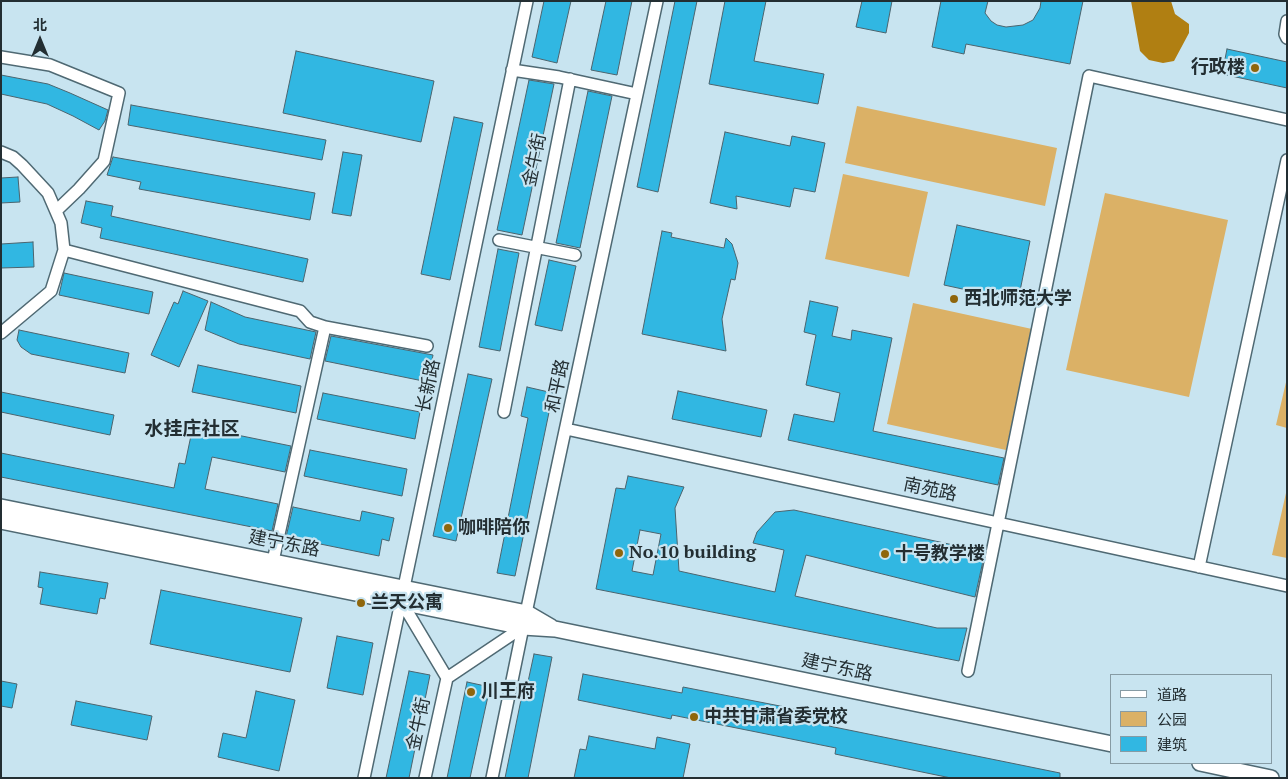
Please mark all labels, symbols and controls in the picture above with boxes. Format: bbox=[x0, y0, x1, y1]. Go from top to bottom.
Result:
north arrow bbox=[15, 15, 65, 65]
text: 北 bbox=[33, 15, 47, 34]
place label: 行政楼 bbox=[1191, 57, 1245, 79]
marker: 行政楼 bbox=[1249, 62, 1261, 74]
street label: 金牛街 bbox=[519, 131, 551, 189]
place label: 西北师范大学 bbox=[964, 288, 1072, 310]
marker: 西北师范大学 bbox=[948, 293, 960, 305]
street label: 长新路 bbox=[413, 357, 445, 415]
street label: 和平路 bbox=[542, 357, 574, 415]
district label: 水挂庄社区 bbox=[145, 419, 239, 441]
street label: 南苑路 bbox=[901, 474, 959, 506]
place label: 咖啡陪你 bbox=[458, 517, 530, 539]
marker: 咖啡陪你 bbox=[442, 522, 454, 534]
street label: 建宁东路 bbox=[247, 527, 321, 561]
place label: No.10 building bbox=[629, 542, 756, 564]
place label: 十号教学楼 bbox=[895, 543, 985, 565]
marker: No.10 building bbox=[613, 547, 625, 559]
marker: 十号教学楼 bbox=[879, 548, 891, 560]
place label: 兰天公寓 bbox=[371, 592, 443, 614]
marker: 兰天公寓 bbox=[355, 597, 367, 609]
street label: 建宁东路 bbox=[800, 650, 874, 686]
legend bbox=[1110, 674, 1273, 764]
place label: 川王府 bbox=[481, 681, 535, 703]
text: 道路 bbox=[1157, 684, 1187, 704]
marker: 川王府 bbox=[465, 686, 477, 698]
street label: 金牛街 bbox=[403, 695, 435, 753]
place label: 中共甘肃省委党校 bbox=[704, 706, 848, 728]
text: 公园 bbox=[1157, 709, 1187, 729]
marker: 中共甘肃省委党校 bbox=[688, 711, 700, 723]
text: 建筑 bbox=[1157, 734, 1187, 754]

